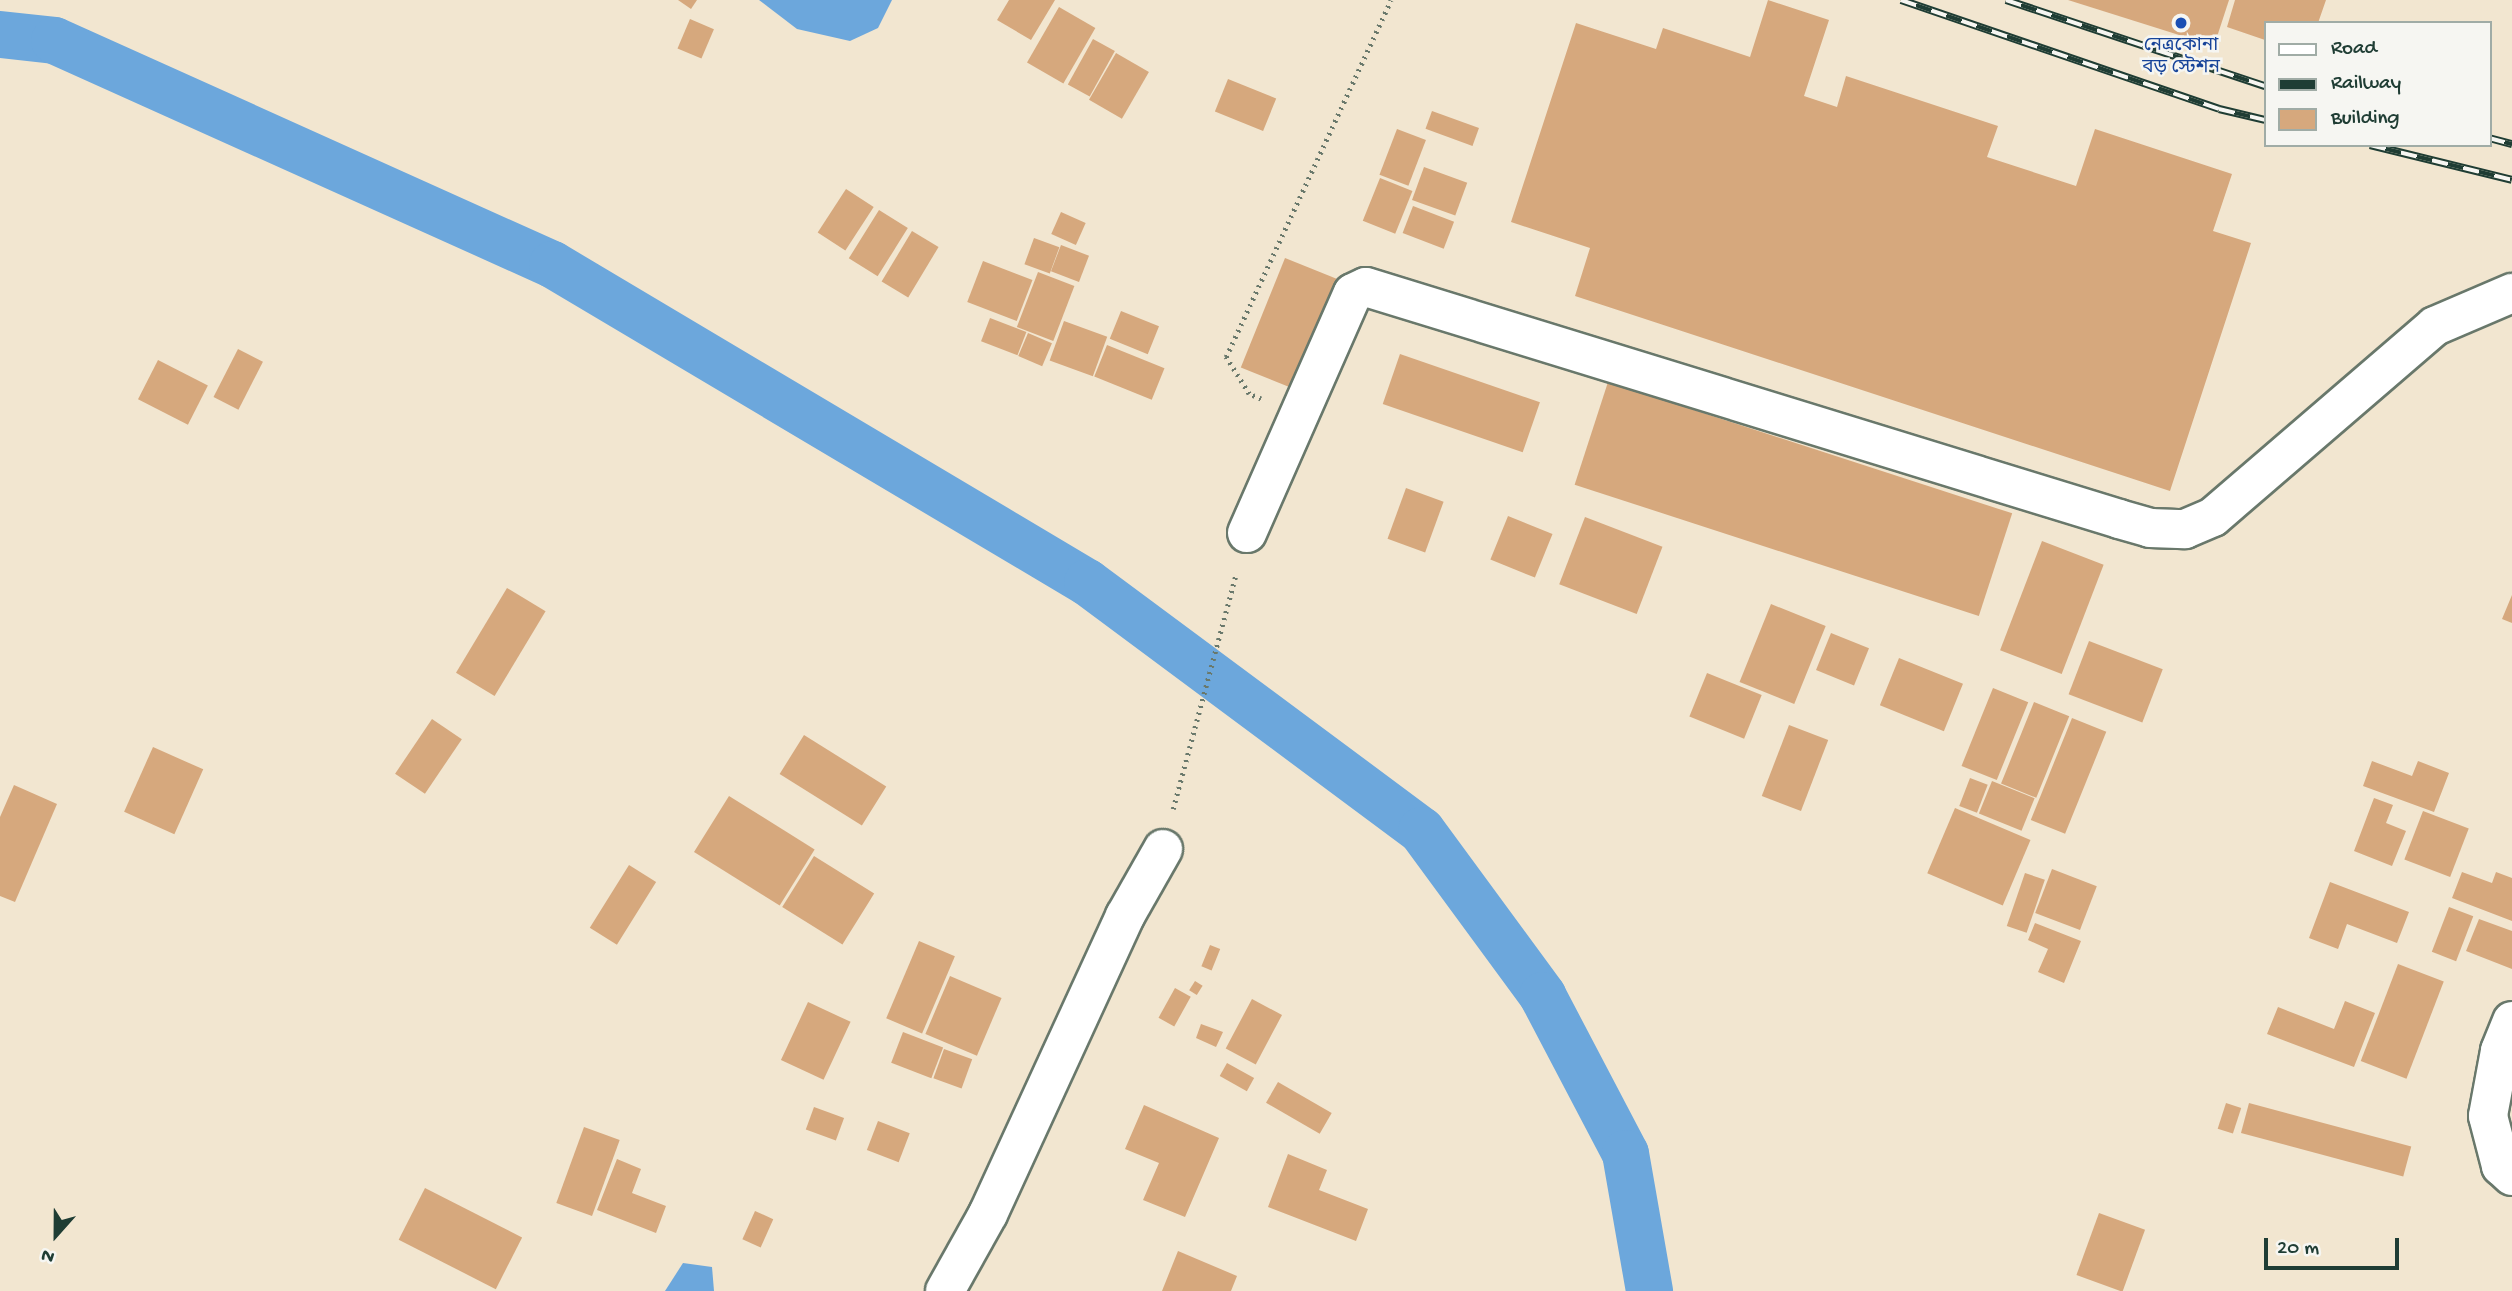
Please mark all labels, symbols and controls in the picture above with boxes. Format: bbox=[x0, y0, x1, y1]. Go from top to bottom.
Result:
marker: নেত্রকোনা বড় স্টেশন bbox=[2171, 13, 2191, 33]
legend bbox=[2264, 21, 2491, 147]
place label: নেত্রকোনা বড় স্টেশন bbox=[2142, 36, 2220, 80]
text: Road bbox=[2331, 37, 2377, 62]
text: Railway bbox=[2331, 72, 2401, 97]
text: Building bbox=[2331, 107, 2400, 132]
north arrow bbox=[21, 1200, 91, 1270]
scale bar bbox=[2267, 1224, 2402, 1268]
text: 20 m bbox=[2277, 1237, 2319, 1262]
text: N bbox=[38, 1242, 58, 1268]

